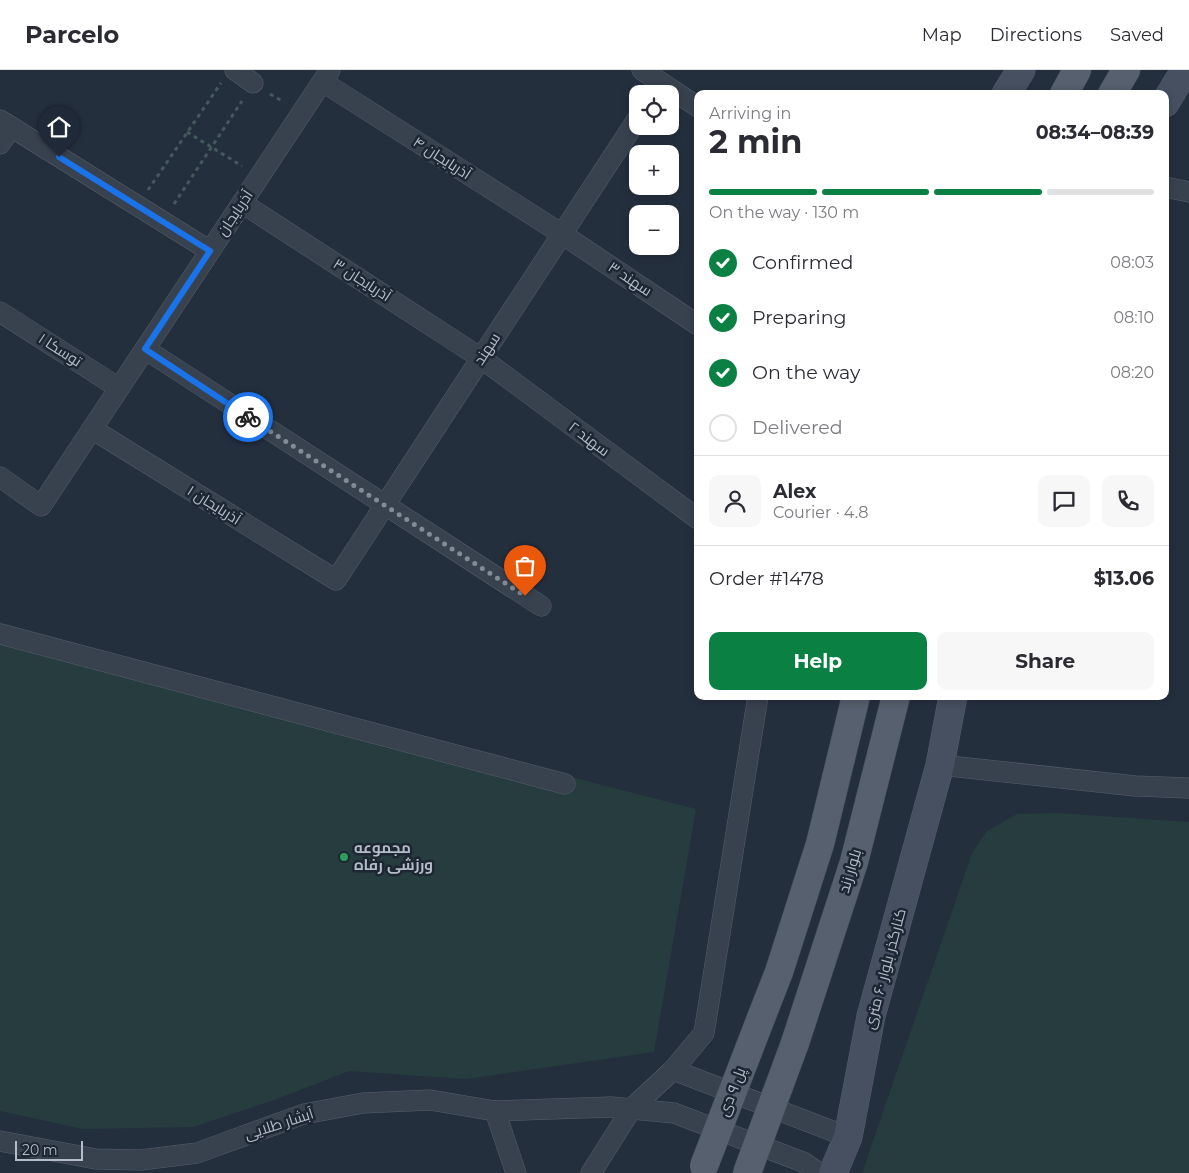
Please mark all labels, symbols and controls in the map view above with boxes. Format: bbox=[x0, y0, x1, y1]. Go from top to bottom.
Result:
text: Parcelo bbox=[25, 20, 119, 49]
text: Map bbox=[922, 24, 962, 46]
text: Directions bbox=[990, 24, 1082, 46]
text: Saved bbox=[1110, 24, 1164, 46]
map controls bbox=[629, 85, 679, 255]
button: locate bbox=[629, 85, 679, 135]
text: Arriving in bbox=[709, 104, 791, 123]
pin bbox=[38, 106, 80, 157]
icon: home bbox=[45, 113, 73, 141]
text: 08:34–08:39 bbox=[1036, 121, 1154, 144]
text: 2 min bbox=[709, 122, 802, 161]
street label: آذربایجان ۴ bbox=[409, 132, 475, 184]
button: + bbox=[629, 145, 679, 195]
street label: آذربایجان bbox=[212, 186, 258, 240]
text: On the way · 130 m bbox=[709, 203, 859, 222]
button: − bbox=[629, 205, 679, 255]
icon: check bbox=[709, 249, 737, 277]
text: Confirmed bbox=[752, 251, 853, 274]
text: 08:03 bbox=[1110, 253, 1154, 272]
street label: آذربایجان ۳ bbox=[329, 254, 395, 306]
street label: سهند ۳ bbox=[604, 257, 656, 301]
icon: check bbox=[709, 304, 737, 332]
text: Preparing bbox=[752, 306, 847, 329]
text: 08:10 bbox=[1113, 308, 1154, 327]
street label: توسکا ۱ bbox=[35, 329, 86, 371]
street label: سهند bbox=[469, 329, 505, 369]
icon: check bbox=[709, 359, 737, 387]
text: On the way bbox=[752, 361, 860, 384]
text: 08:20 bbox=[1110, 363, 1154, 382]
courier bbox=[223, 392, 273, 442]
icon: bike bbox=[234, 403, 262, 431]
text: Delivered bbox=[752, 416, 843, 439]
street label: سهند ۲ bbox=[564, 417, 614, 461]
button: person bbox=[709, 475, 761, 527]
button: chat bbox=[1038, 475, 1090, 527]
button: phone bbox=[1102, 475, 1154, 527]
text: Alex bbox=[773, 480, 816, 503]
street label: آذربایجان ۱ bbox=[183, 481, 245, 529]
text: Courier · 4.8 bbox=[773, 503, 869, 522]
pin bbox=[504, 545, 546, 596]
icon: bag bbox=[511, 552, 539, 580]
text: Order #1478 bbox=[709, 567, 824, 590]
text: $13.06 bbox=[1094, 567, 1154, 590]
button: Help bbox=[709, 632, 927, 690]
button: Share bbox=[937, 632, 1154, 690]
place label: مجموعه ورزشی رفاه bbox=[354, 838, 433, 874]
street label: بلوار زند bbox=[834, 846, 865, 895]
marker: مجموعه ورزشی رفاه bbox=[338, 851, 350, 863]
street label: کنارگذر بلوار ۶۰ متری bbox=[859, 906, 911, 1032]
street label: پل ۹ دی bbox=[714, 1065, 750, 1119]
street label: آبشار طلایی bbox=[242, 1103, 316, 1145]
scale bar bbox=[15, 1138, 82, 1161]
text: 20 m bbox=[22, 1141, 58, 1159]

